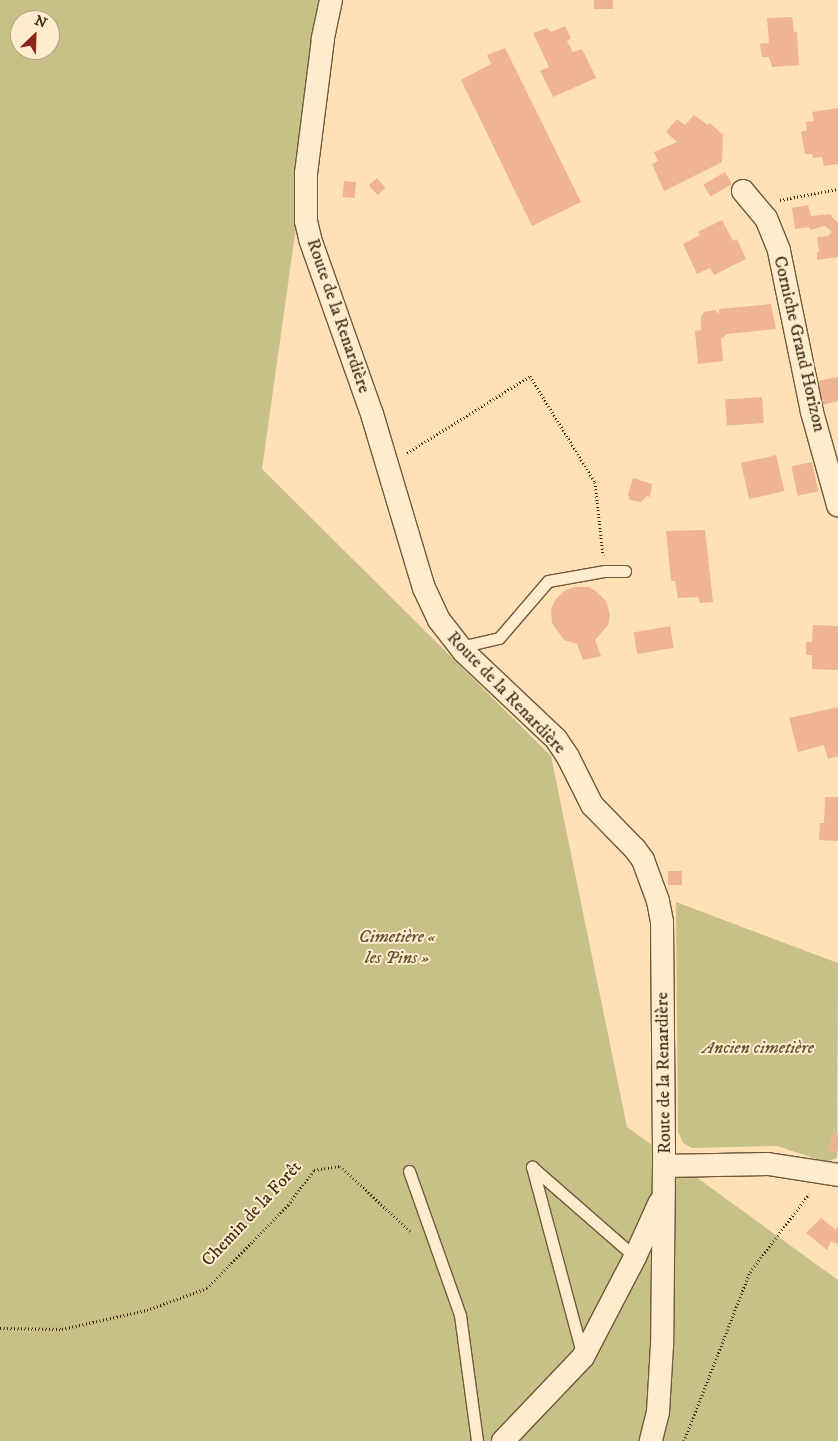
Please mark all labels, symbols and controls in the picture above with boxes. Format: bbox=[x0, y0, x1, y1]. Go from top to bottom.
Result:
north arrow bbox=[10, 10, 60, 60]
text: N bbox=[32, 12, 50, 33]
street label: Route de la Renardière bbox=[301, 236, 375, 396]
street label: Corniche Grand Horizon bbox=[768, 254, 830, 434]
street label: Route de la Renardière bbox=[442, 627, 570, 759]
park label: Cimetière « les Pins » bbox=[359, 927, 435, 970]
street label: Route de la Renardière bbox=[652, 992, 676, 1154]
park label: Ancien cimetière bbox=[702, 1037, 814, 1059]
street label: Chemin de la Forêt bbox=[198, 1157, 306, 1271]

